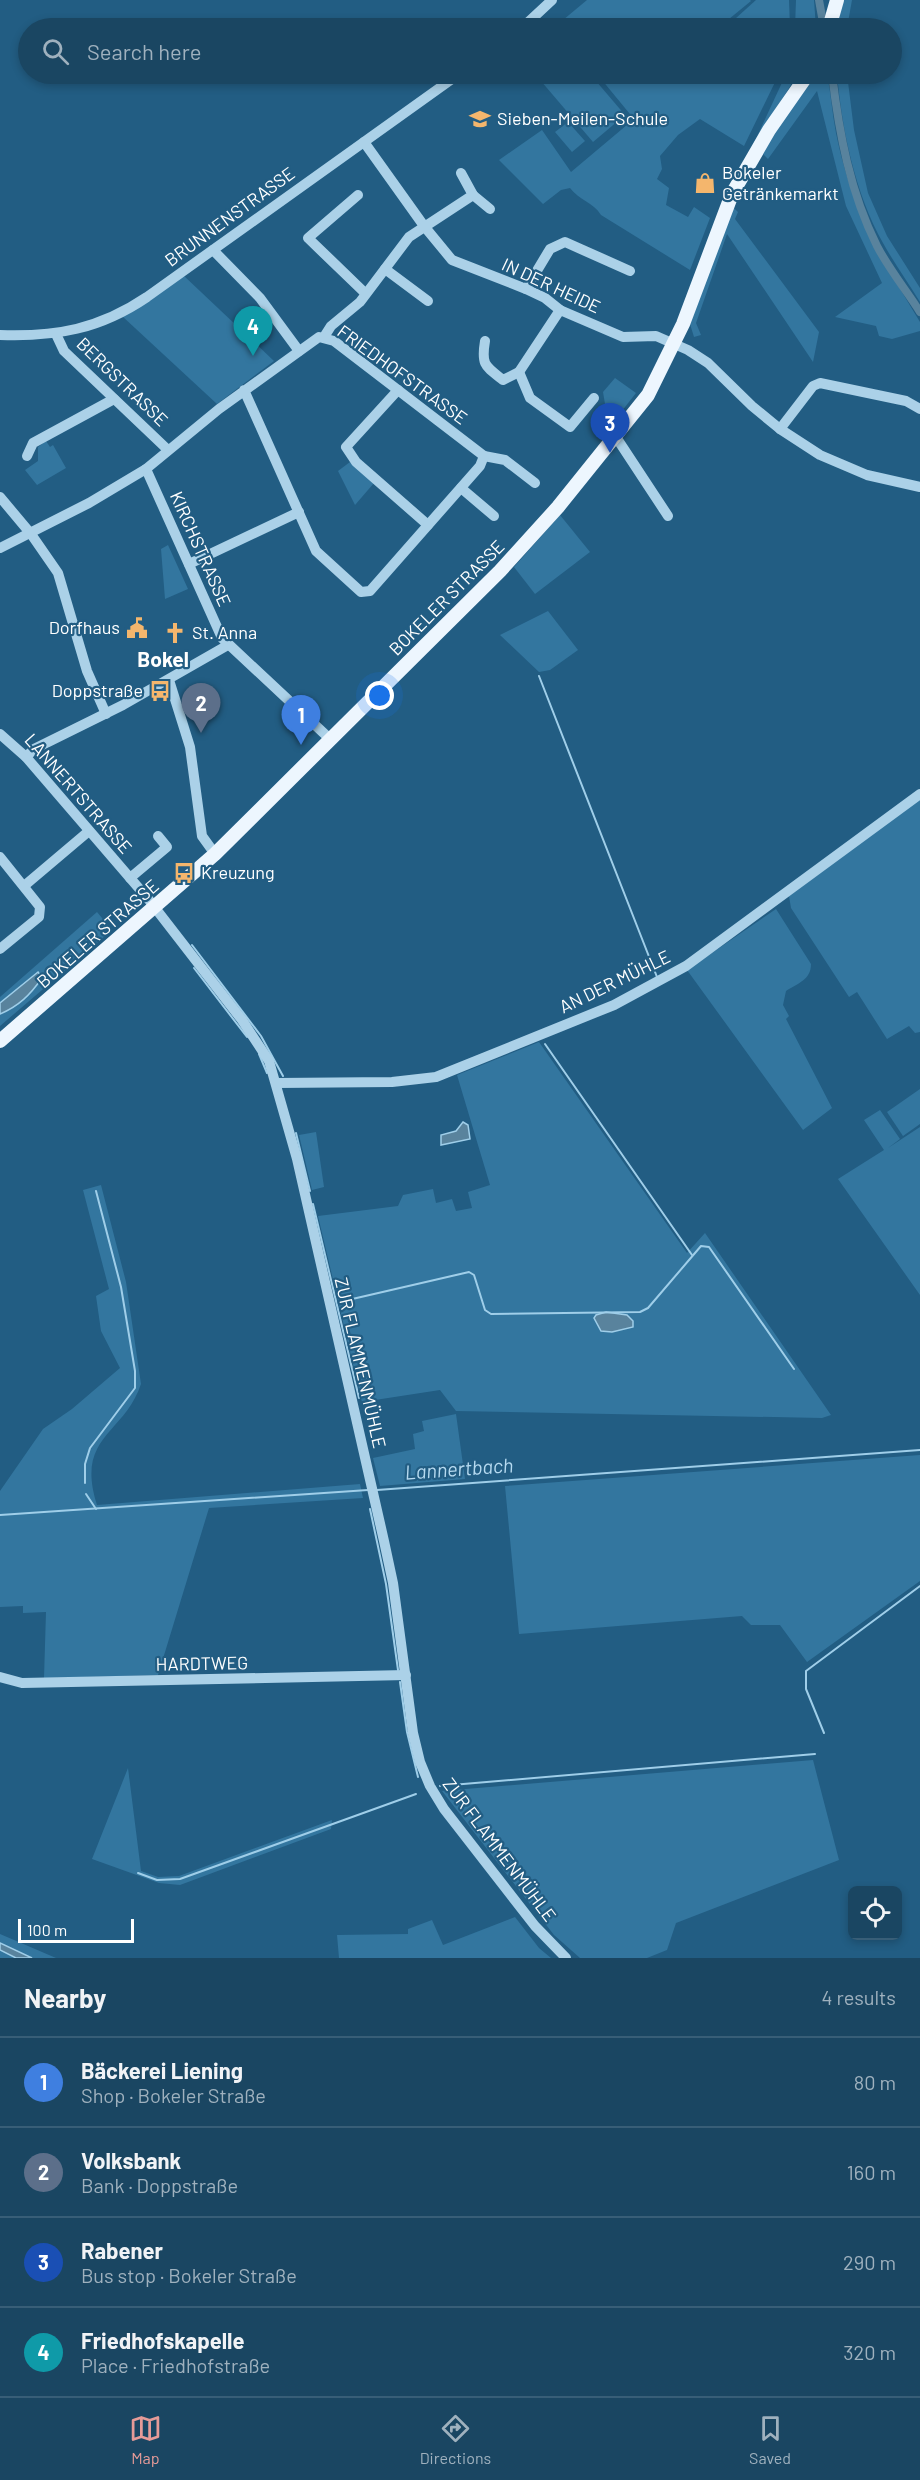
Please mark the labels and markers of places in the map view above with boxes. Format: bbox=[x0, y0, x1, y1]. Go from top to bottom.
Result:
school or university icon: Sieben-Meilen-Schule bbox=[468, 107, 492, 131]
place label: Sieben-Meilen-Schule bbox=[497, 107, 668, 129]
place label: Bokeler Getränkemarkt bbox=[722, 161, 839, 204]
shop icon: Bokeler Getränkemarkt bbox=[693, 171, 717, 195]
pin: 4 bbox=[234, 306, 272, 356]
pin: 3 bbox=[590, 404, 630, 453]
place label: Dorfhaus bbox=[49, 616, 120, 638]
public building icon: Dorfhaus bbox=[125, 616, 149, 640]
church icon: St. Anna bbox=[163, 621, 187, 645]
place label: St. Anna bbox=[192, 621, 257, 643]
place label: Doppstraße bbox=[52, 679, 143, 701]
bus stop icon: Doppstraße bbox=[148, 679, 172, 703]
pin: 2 bbox=[182, 684, 220, 733]
pin: 1 bbox=[282, 696, 320, 745]
bus stop icon: Kreuzung bbox=[172, 861, 196, 885]
place label: Kreuzung bbox=[201, 861, 275, 883]

